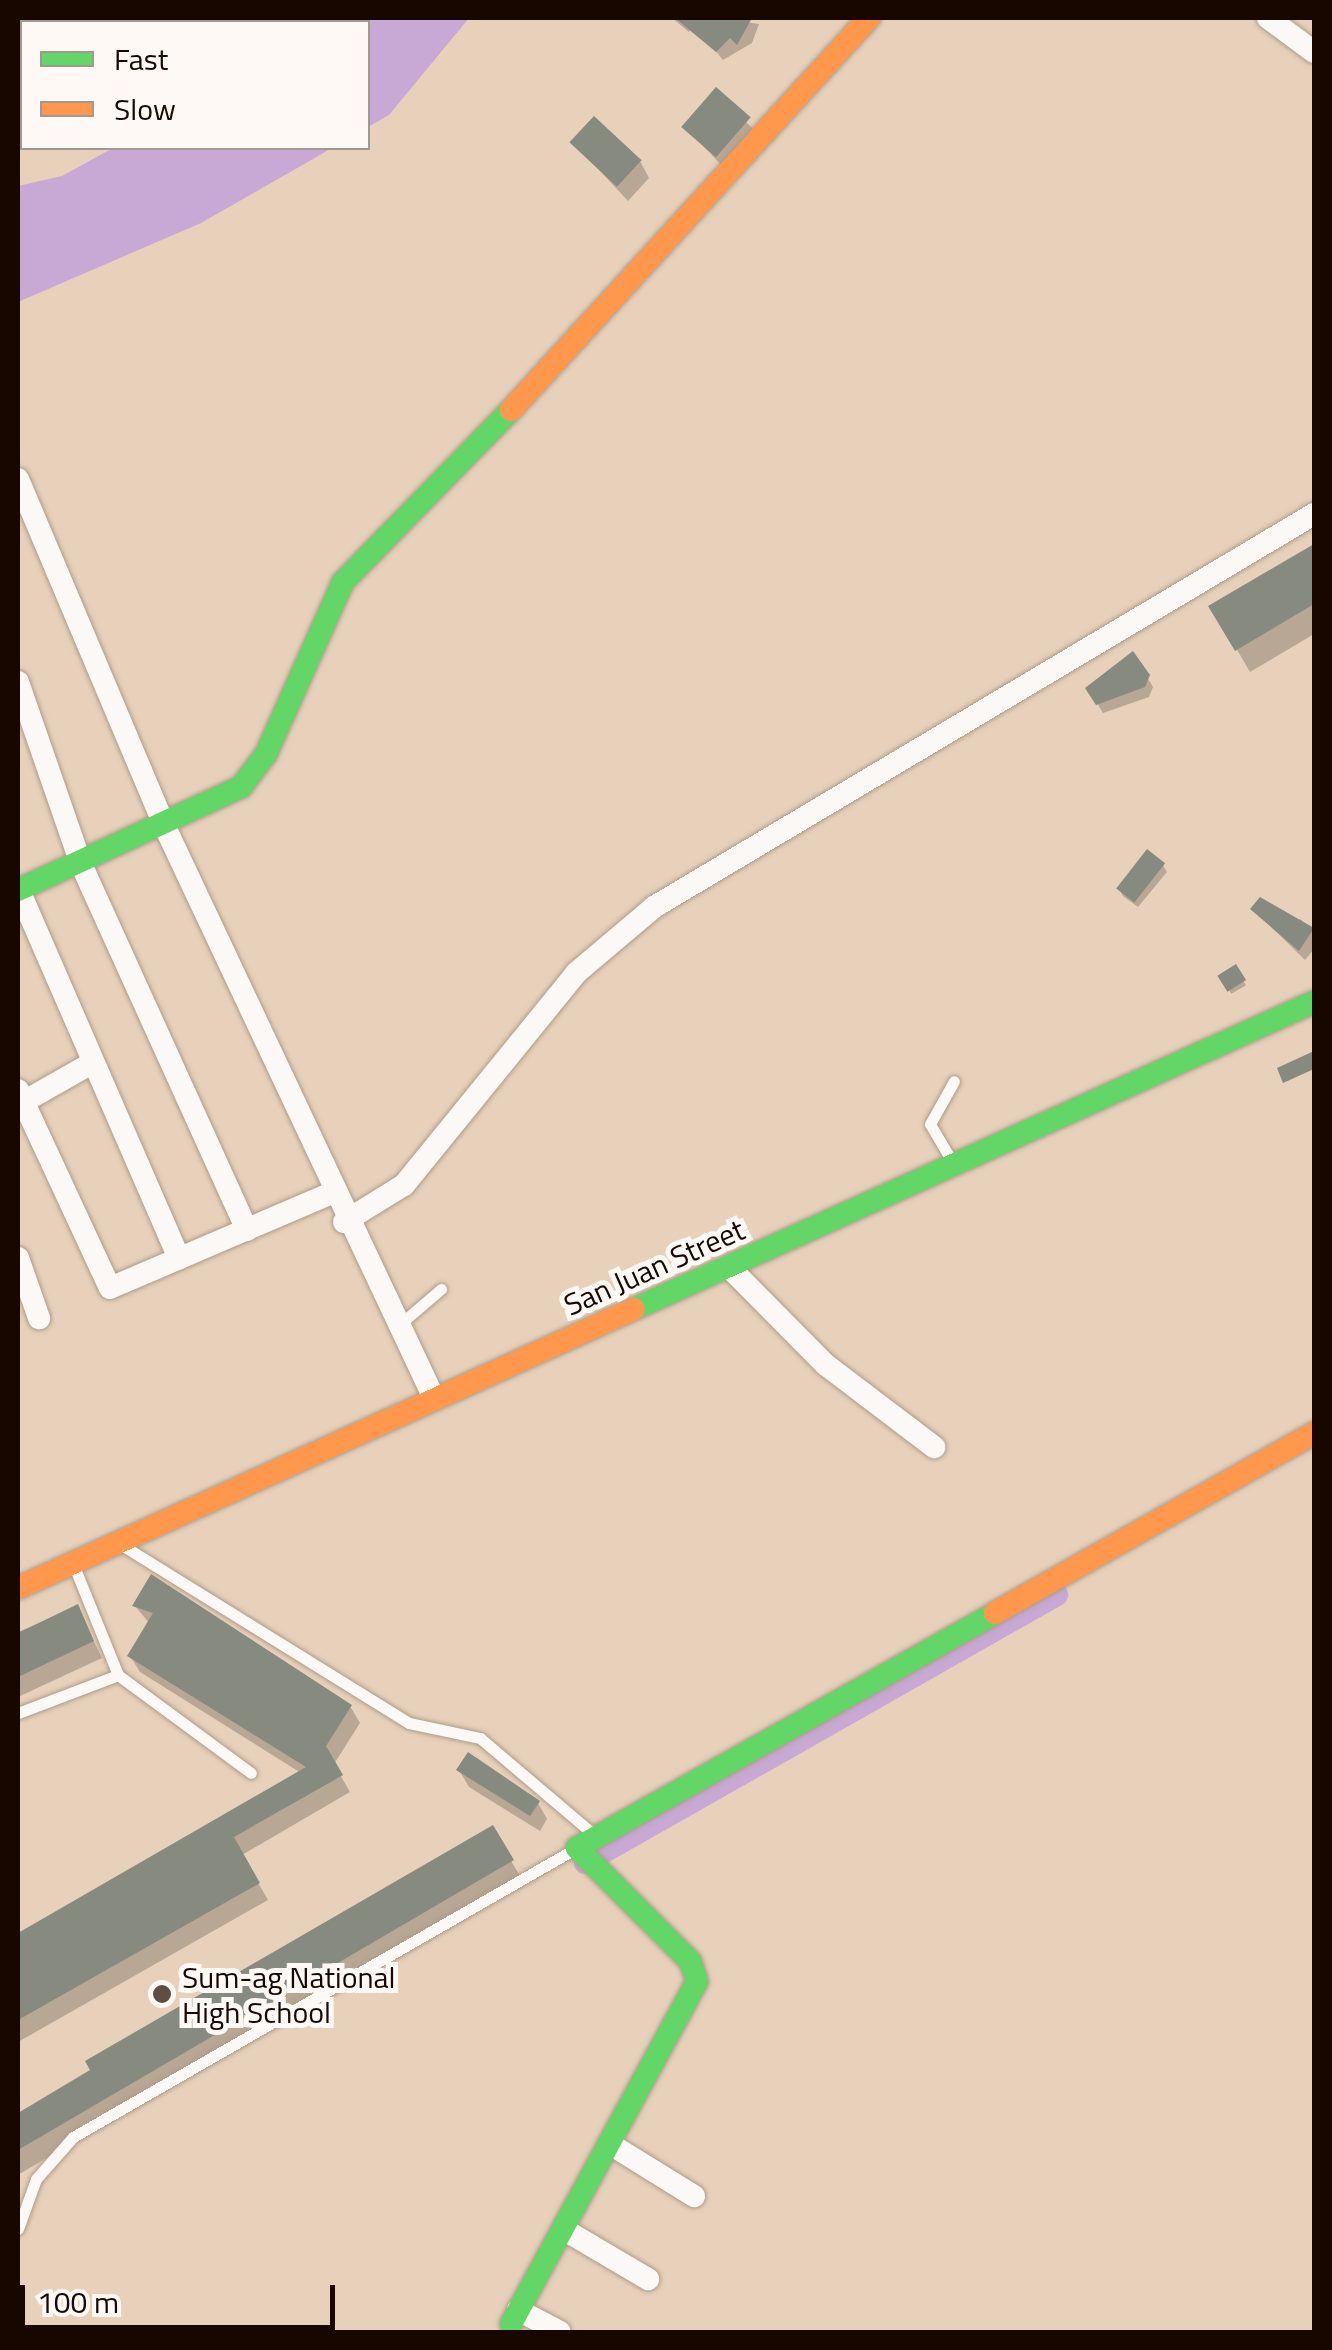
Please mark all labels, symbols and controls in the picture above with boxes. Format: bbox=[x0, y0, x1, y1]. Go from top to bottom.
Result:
legend bbox=[20, 20, 370, 150]
text: Fast bbox=[114, 36, 168, 82]
text: Slow bbox=[114, 86, 176, 132]
street label: San Juan Street bbox=[558, 1211, 750, 1323]
place label: Sum-ag National High School bbox=[182, 1959, 396, 2030]
marker: Sum-ag National High School bbox=[151, 1983, 173, 2005]
scale bar bbox=[25, 2265, 340, 2327]
text: 100 m bbox=[37, 2279, 119, 2325]

